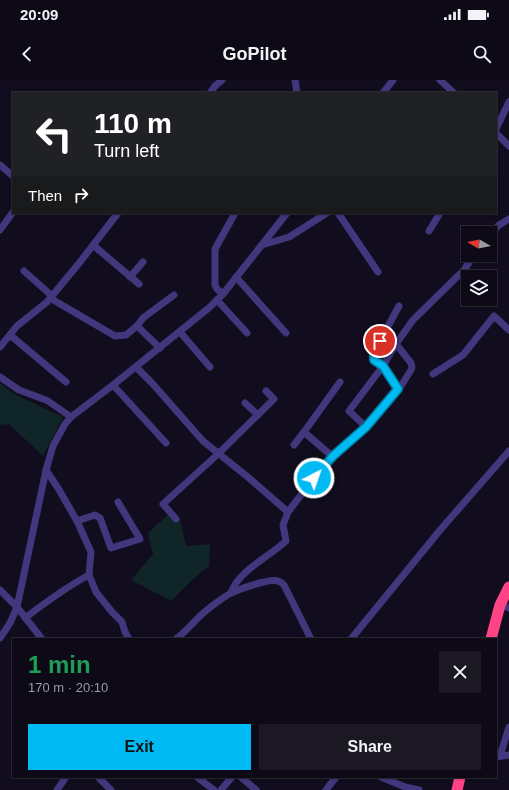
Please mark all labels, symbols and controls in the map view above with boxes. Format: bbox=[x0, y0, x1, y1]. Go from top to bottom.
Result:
text: 20:09 bbox=[20, 6, 58, 23]
icon: back bbox=[16, 43, 38, 65]
icon: search bbox=[471, 43, 493, 65]
text: GoPilot bbox=[223, 44, 287, 64]
icon: left bbox=[28, 108, 80, 160]
text: 110 m bbox=[94, 108, 172, 139]
text: Turn left bbox=[94, 141, 159, 161]
icon: right bbox=[70, 184, 92, 206]
text: Then bbox=[28, 187, 62, 204]
north arrow bbox=[461, 226, 497, 262]
map controls bbox=[461, 226, 497, 306]
button: layers bbox=[461, 270, 497, 306]
pin bbox=[363, 324, 397, 358]
icon: arrive bbox=[369, 330, 391, 352]
position arrow bbox=[293, 457, 335, 499]
text: 1 min bbox=[28, 651, 91, 678]
button: close bbox=[439, 651, 481, 693]
text: 170 m · 20:10 bbox=[28, 680, 108, 695]
button: Exit bbox=[28, 724, 251, 770]
button: Share bbox=[259, 724, 481, 770]

